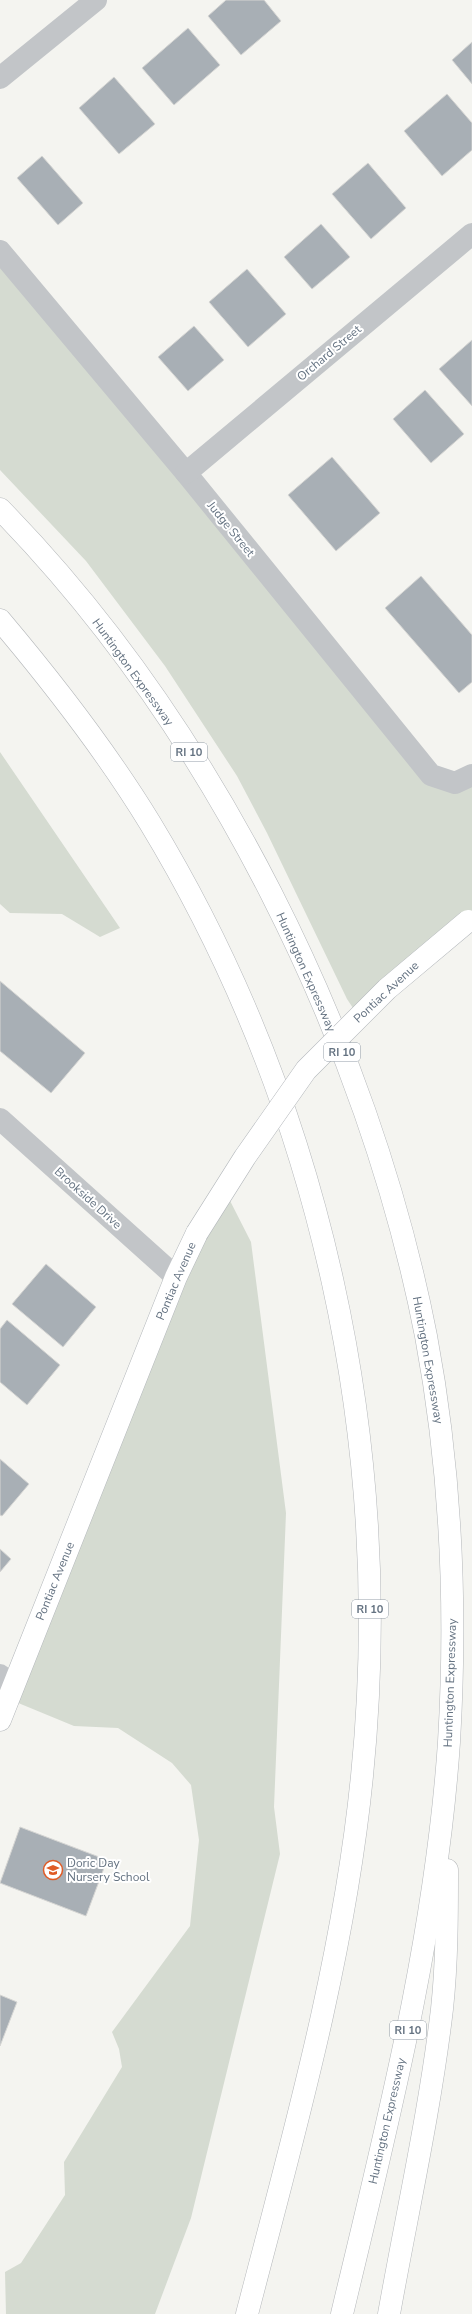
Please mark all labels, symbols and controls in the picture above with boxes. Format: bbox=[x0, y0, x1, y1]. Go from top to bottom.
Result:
street label: Orchard Street bbox=[294, 321, 365, 385]
street label: Judge Street bbox=[203, 497, 259, 561]
street label: Huntington Expressway bbox=[89, 615, 178, 730]
road number: RI 10 bbox=[171, 743, 207, 761]
street label: Huntington Expressway bbox=[272, 910, 340, 1035]
street label: Pontiac Avenue bbox=[350, 958, 422, 1026]
road number: RI 10 bbox=[324, 1043, 360, 1061]
street label: Brookside Drive bbox=[51, 1164, 125, 1232]
street label: Pontiac Avenue bbox=[152, 1239, 200, 1323]
street label: Huntington Expressway bbox=[409, 1295, 447, 1426]
street label: Pontiac Avenue bbox=[32, 1539, 78, 1623]
road number: RI 10 bbox=[352, 1600, 388, 1618]
street label: Huntington Expressway bbox=[440, 1617, 460, 1748]
place label: Doric Day Nursery School bbox=[67, 1855, 150, 1885]
school or university icon: Doric Day Nursery School bbox=[42, 1859, 64, 1881]
road number: RI 10 bbox=[390, 2021, 426, 2039]
street label: Huntington Expressway bbox=[365, 2056, 409, 2186]

